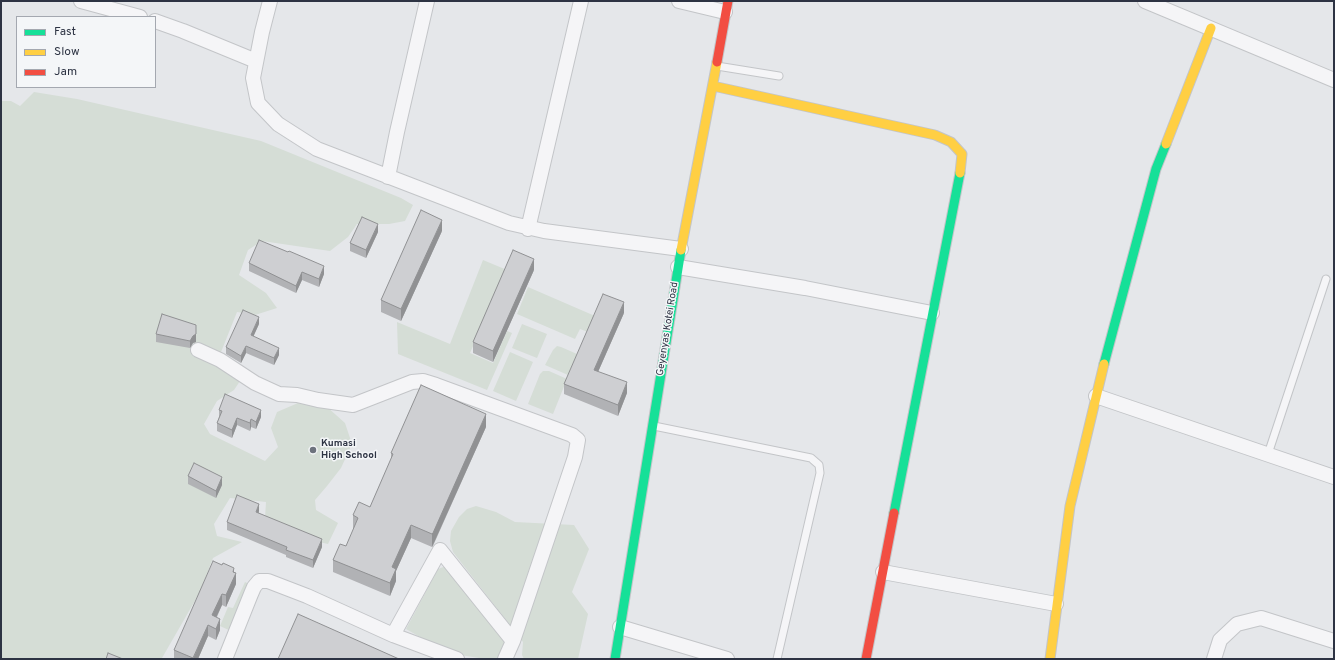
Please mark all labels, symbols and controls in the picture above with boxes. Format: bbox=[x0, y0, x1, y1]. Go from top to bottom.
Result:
legend bbox=[16, 16, 156, 88]
text: Fast bbox=[54, 24, 76, 40]
text: Slow bbox=[54, 44, 80, 60]
text: Jam bbox=[54, 64, 77, 80]
street label: Geyenyas Kotei Road bbox=[655, 281, 681, 377]
place label: Kumasi High School bbox=[321, 438, 377, 462]
marker: Kumasi High School bbox=[308, 445, 318, 455]

